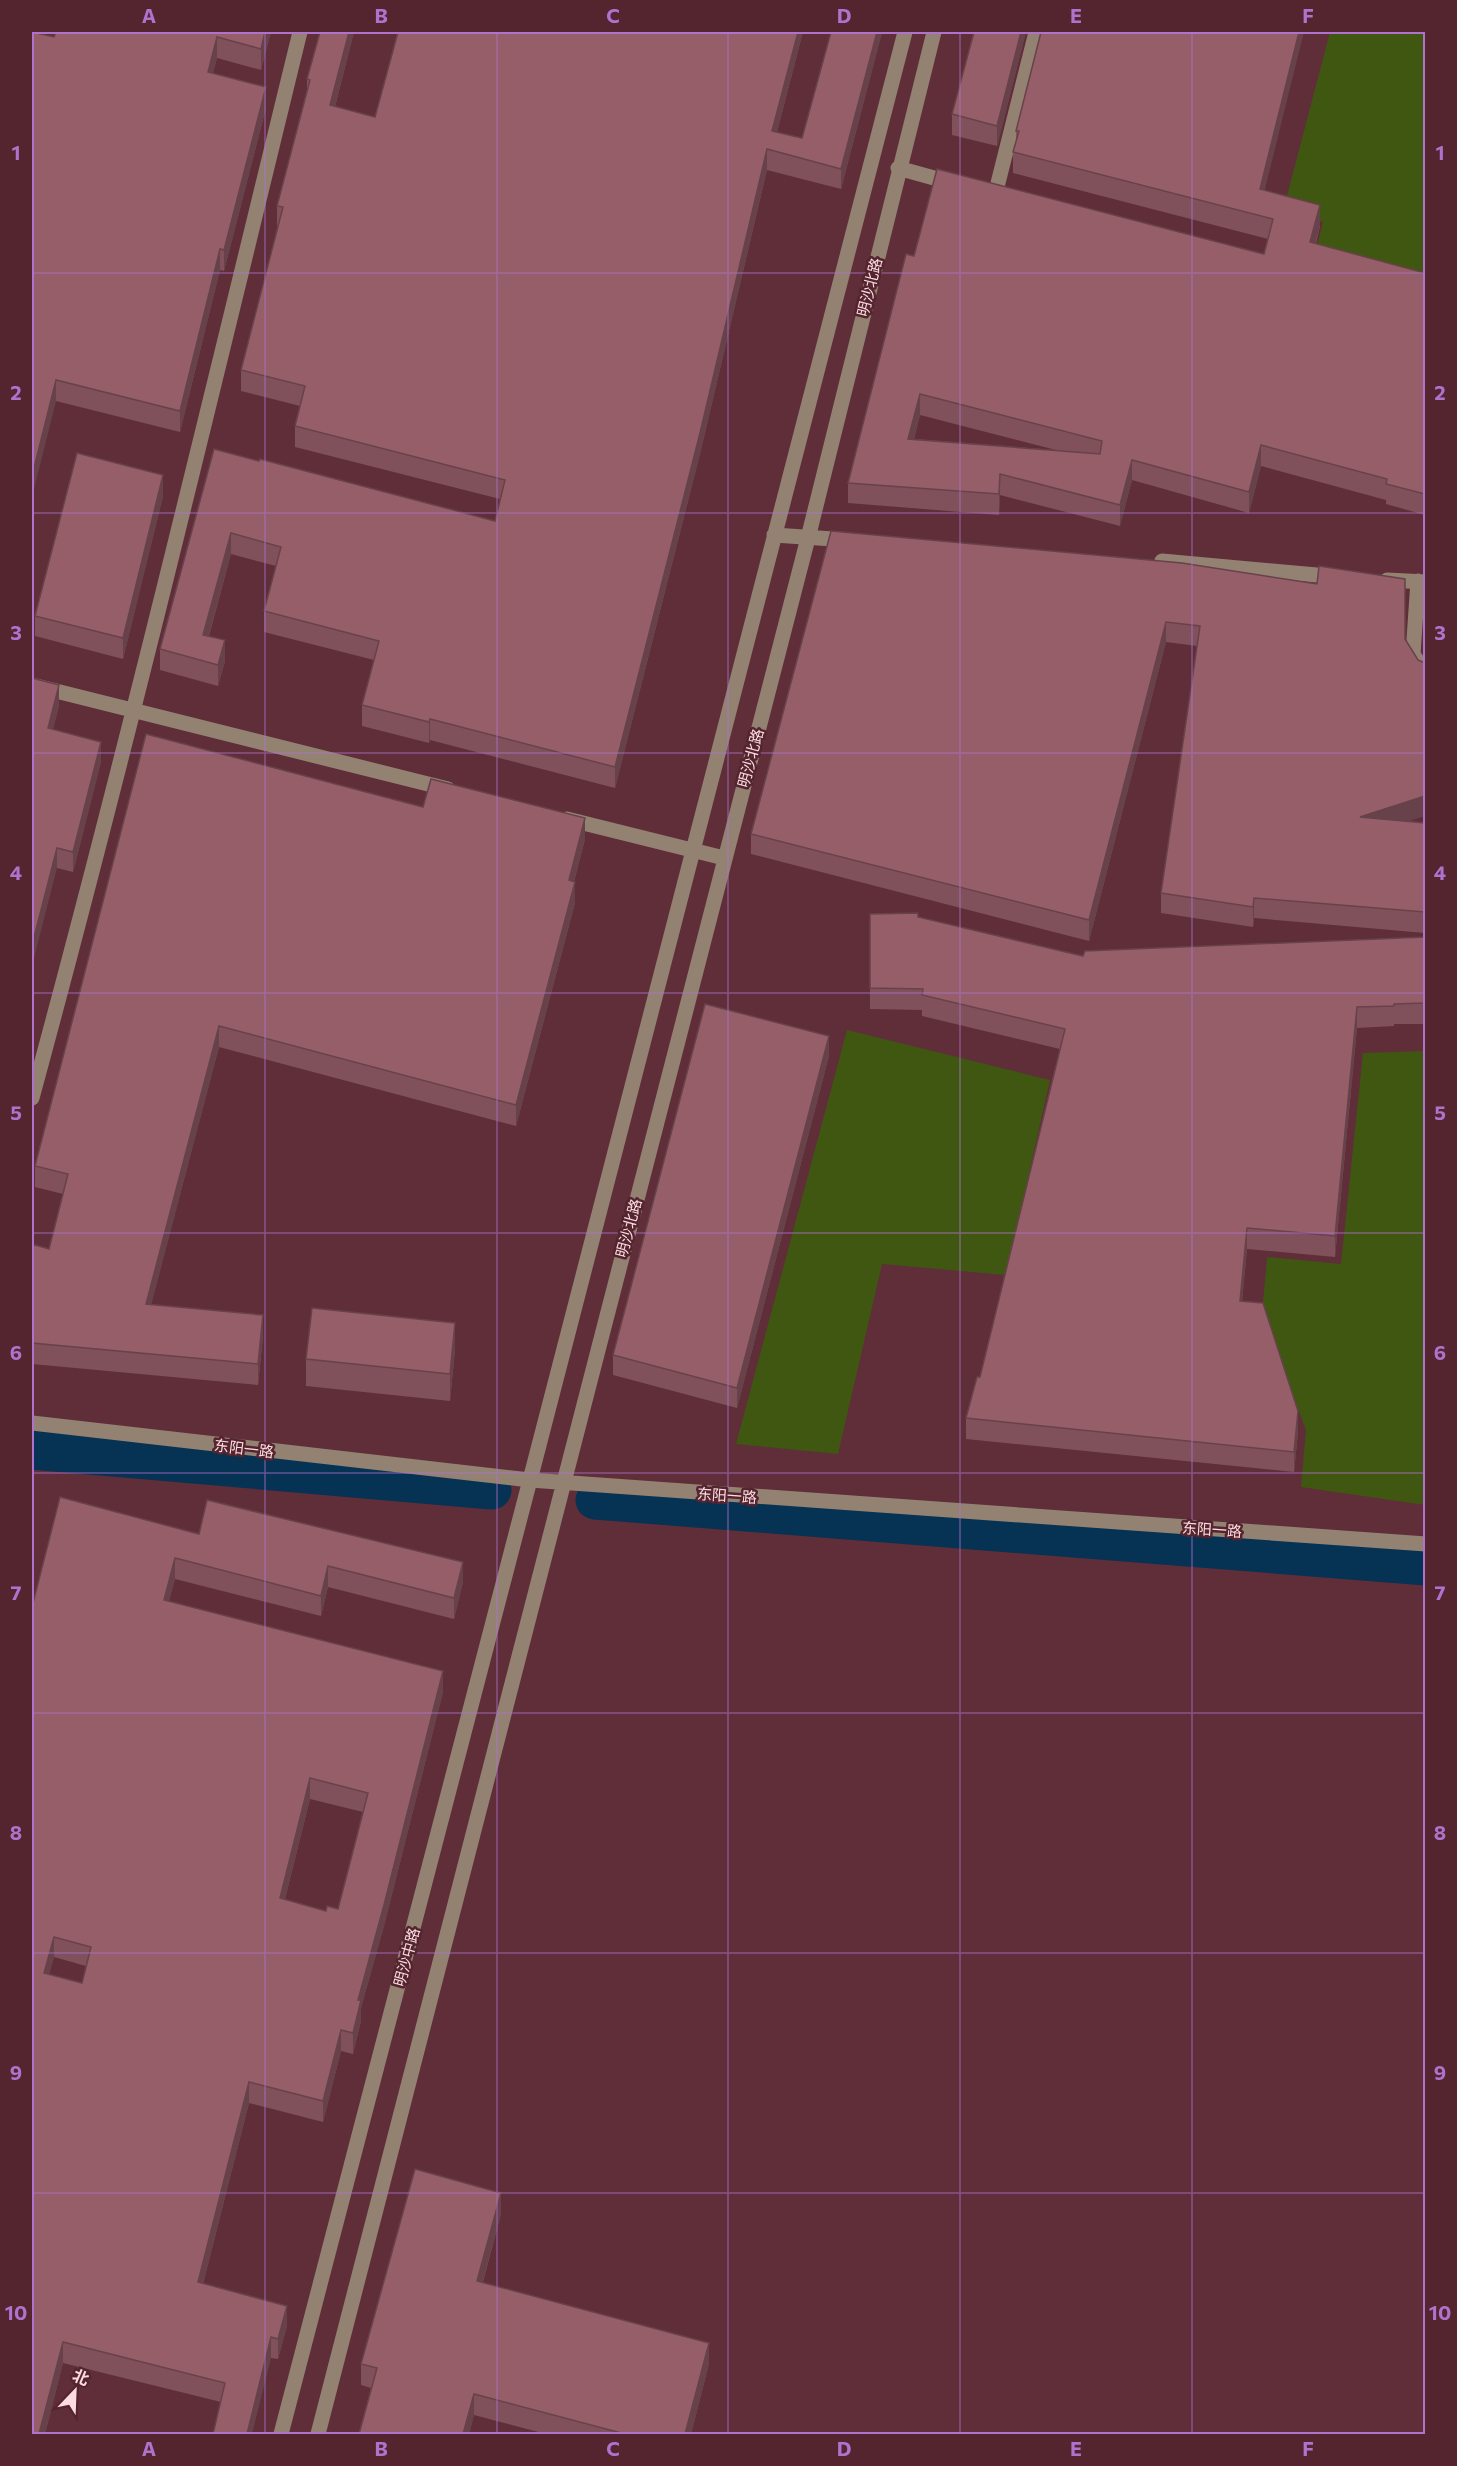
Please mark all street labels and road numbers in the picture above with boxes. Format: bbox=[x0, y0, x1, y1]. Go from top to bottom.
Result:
street label: 明沙北路 bbox=[853, 256, 885, 318]
street label: 明沙北路 bbox=[734, 727, 766, 789]
street label: 明沙北路 bbox=[612, 1197, 644, 1259]
street label: 东阳一路 bbox=[213, 1435, 275, 1461]
street label: 东阳一路 bbox=[696, 1484, 758, 1506]
street label: 东阳一路 bbox=[1181, 1518, 1243, 1540]
street label: 明沙中路 bbox=[390, 1926, 422, 1988]

